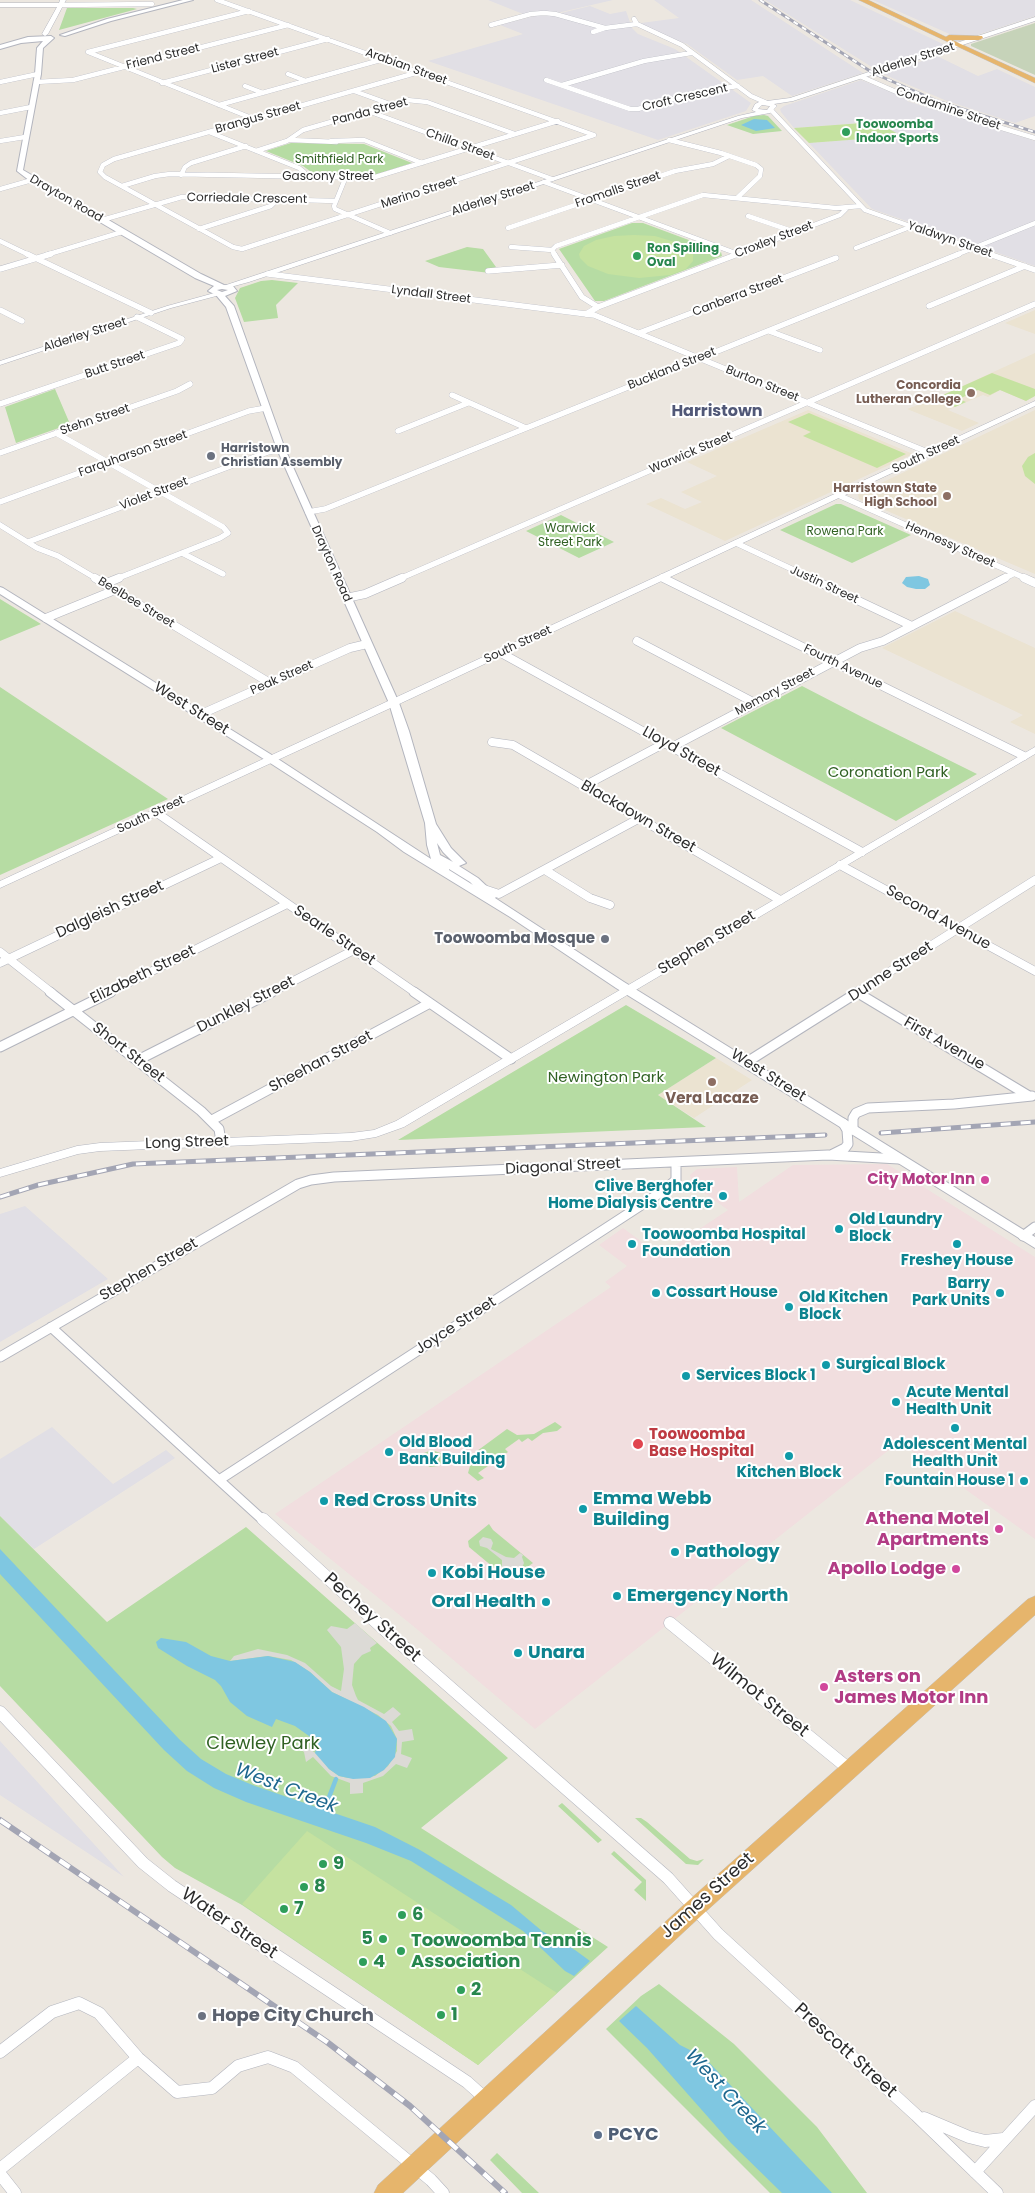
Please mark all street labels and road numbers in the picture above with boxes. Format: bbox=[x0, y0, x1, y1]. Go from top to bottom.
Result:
street label: Alderley Street bbox=[870, 40, 956, 80]
street label: Friend Street bbox=[125, 41, 201, 73]
street label: Lister Street bbox=[210, 45, 280, 77]
street label: Arabian Street bbox=[363, 46, 449, 88]
street label: Croft Crescent bbox=[641, 81, 729, 115]
street label: Condamine Street bbox=[894, 84, 1002, 134]
street label: Panda Street bbox=[331, 95, 409, 129]
street label: Brangus Street bbox=[214, 99, 302, 137]
street label: Chilla Street bbox=[424, 126, 496, 164]
street label: Fromalls Street bbox=[573, 169, 663, 211]
street label: Gascony Street bbox=[282, 170, 374, 184]
street label: Drayton Road bbox=[27, 172, 105, 226]
street label: Merino Street bbox=[379, 174, 459, 212]
street label: Alderley Street bbox=[450, 179, 536, 219]
street label: Corriedale Crescent bbox=[187, 191, 307, 207]
street label: Croxley Street bbox=[733, 218, 815, 262]
street label: Yaldwyn Street bbox=[906, 219, 994, 261]
street label: Canberra Street bbox=[691, 272, 785, 320]
street label: Lyndall Street bbox=[390, 283, 472, 307]
street label: Alderley Street bbox=[42, 315, 128, 355]
street label: Buckland Street bbox=[626, 345, 718, 393]
street label: Butt Street bbox=[83, 348, 147, 382]
street label: Burton Street bbox=[723, 363, 801, 405]
street label: Stehn Street bbox=[58, 401, 132, 439]
street label: Farquharson Street bbox=[77, 428, 189, 480]
street label: Warwick Street bbox=[647, 429, 735, 477]
street label: South Street bbox=[890, 433, 962, 477]
street label: Violet Street bbox=[118, 474, 190, 514]
street label: Hennessy Street bbox=[903, 519, 997, 571]
street label: Drayton Road bbox=[308, 524, 354, 604]
street label: Justin Street bbox=[788, 563, 860, 607]
street label: Beelbee Street bbox=[95, 575, 177, 631]
street label: South Street bbox=[482, 623, 554, 667]
street label: Fourth Avenue bbox=[801, 642, 885, 692]
street label: Peak Street bbox=[248, 658, 316, 698]
street label: Memory Street bbox=[733, 665, 817, 719]
street label: West Street bbox=[150, 679, 232, 739]
street label: Lloyd Street bbox=[639, 723, 723, 781]
street label: Blackdown Street bbox=[577, 777, 699, 857]
street label: South Street bbox=[115, 793, 187, 837]
street label: Dalgleish Street bbox=[53, 877, 167, 943]
street label: Second Avenue bbox=[883, 882, 993, 954]
street label: Searle Street bbox=[290, 902, 378, 970]
street label: Stephen Street bbox=[655, 907, 759, 979]
street label: Dunne Street bbox=[846, 938, 936, 1006]
street label: Elizabeth Street bbox=[88, 942, 198, 1008]
street label: Dunkley Street bbox=[194, 973, 298, 1037]
street label: First Avenue bbox=[900, 1014, 988, 1074]
street label: Short Street bbox=[88, 1019, 168, 1087]
street label: Sheehan Street bbox=[266, 1027, 376, 1097]
street label: West Street bbox=[727, 1046, 809, 1106]
street label: Long Street bbox=[145, 1133, 229, 1153]
street label: Diagonal Street bbox=[505, 1155, 621, 1179]
street label: Stephen Street bbox=[97, 1235, 201, 1305]
street label: Joyce Street bbox=[412, 1293, 500, 1359]
street label: Pechey Street bbox=[319, 1569, 425, 1667]
street label: Wilmot Street bbox=[705, 1650, 813, 1742]
street label: James Street bbox=[657, 1848, 759, 1944]
street label: Water Street bbox=[177, 1884, 281, 1964]
street label: Prescott Street bbox=[789, 1999, 901, 2103]

